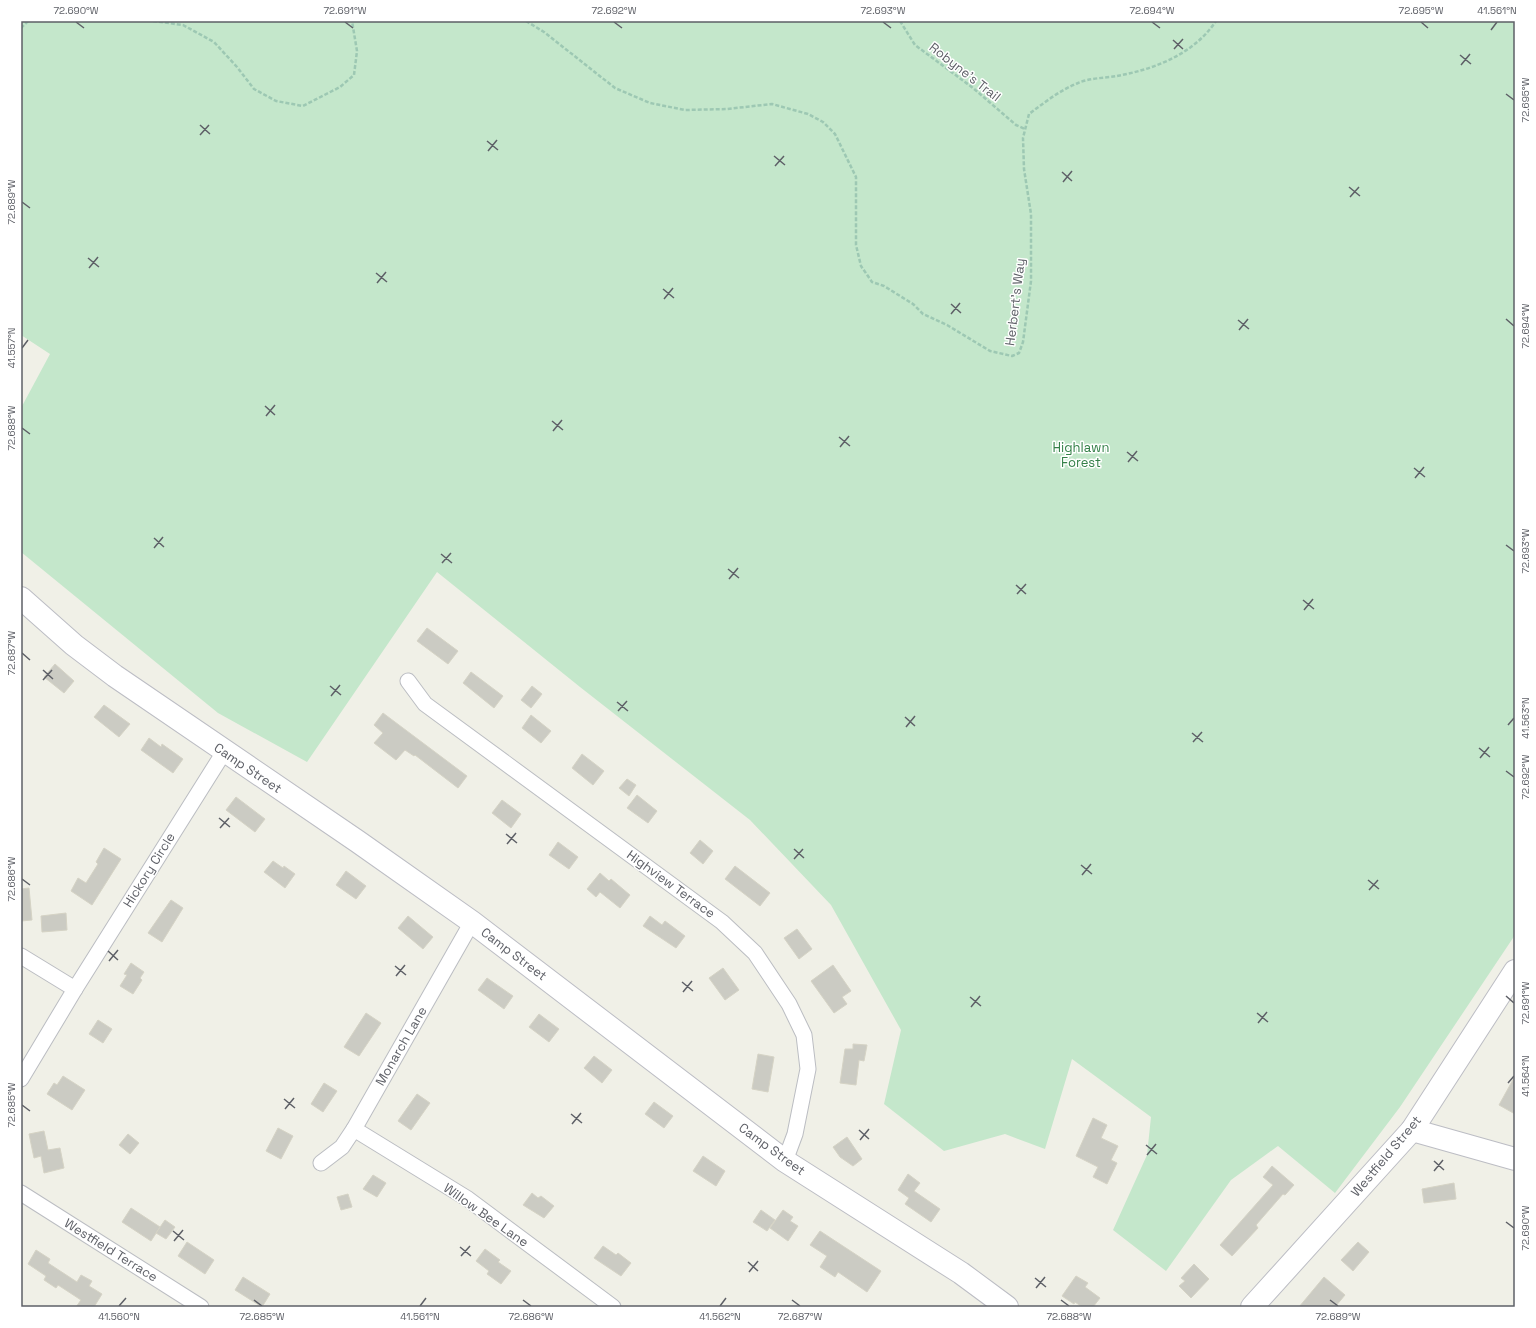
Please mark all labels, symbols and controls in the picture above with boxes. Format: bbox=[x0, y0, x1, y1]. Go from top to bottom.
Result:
text: 72.690°W bbox=[53, 4, 99, 17]
text: 72.691°W bbox=[324, 4, 367, 17]
text: 72.692°W bbox=[592, 4, 637, 17]
text: 72.693°W bbox=[861, 4, 906, 17]
text: 72.694°W bbox=[1129, 4, 1175, 17]
text: 72.695°W bbox=[1399, 4, 1444, 17]
text: 41.561°N bbox=[1477, 4, 1517, 17]
street label: Robyne's Trail bbox=[926, 39, 1004, 105]
text: 72.695°W bbox=[1519, 77, 1532, 122]
text: 72.689°W bbox=[5, 179, 18, 225]
street label: Herbert's Way bbox=[1001, 257, 1029, 347]
text: 72.694°W bbox=[1519, 303, 1532, 349]
text: 41.557°N bbox=[5, 328, 18, 368]
text: 72.688°W bbox=[5, 405, 18, 451]
park label: Highlawn Forest bbox=[1053, 439, 1109, 471]
text: 72.693°W bbox=[1519, 528, 1532, 573]
text: 72.687°W bbox=[5, 631, 18, 675]
text: 41.563°N bbox=[1519, 697, 1532, 739]
street label: Camp Street bbox=[211, 739, 285, 797]
text: 72.692°W bbox=[1519, 754, 1532, 799]
street label: Hickory Circle bbox=[119, 829, 179, 911]
street label: Highview Terrace bbox=[623, 846, 719, 922]
text: 72.686°W bbox=[5, 856, 18, 902]
street label: Camp Street bbox=[478, 924, 550, 984]
text: 72.691°W bbox=[1519, 981, 1532, 1025]
street label: Monarch Lane bbox=[371, 1003, 431, 1089]
text: 41.564°N bbox=[1519, 1055, 1532, 1097]
text: 72.685°W bbox=[5, 1082, 18, 1127]
street label: Westfield Street bbox=[1347, 1112, 1425, 1200]
street label: Camp Street bbox=[735, 1119, 809, 1179]
street label: Willow Bee Lane bbox=[440, 1179, 532, 1251]
text: 72.690°W bbox=[1519, 1205, 1532, 1251]
street label: Westfield Terrace bbox=[61, 1214, 161, 1286]
text: 41.560°N bbox=[98, 1310, 140, 1323]
text: 72.685°W bbox=[240, 1310, 285, 1323]
text: 41.561°N bbox=[400, 1310, 440, 1323]
text: 72.686°W bbox=[508, 1310, 554, 1323]
text: 41.562°N bbox=[699, 1310, 741, 1323]
text: 72.687°W bbox=[778, 1310, 822, 1323]
text: 72.688°W bbox=[1046, 1310, 1092, 1323]
text: 72.689°W bbox=[1315, 1310, 1361, 1323]

